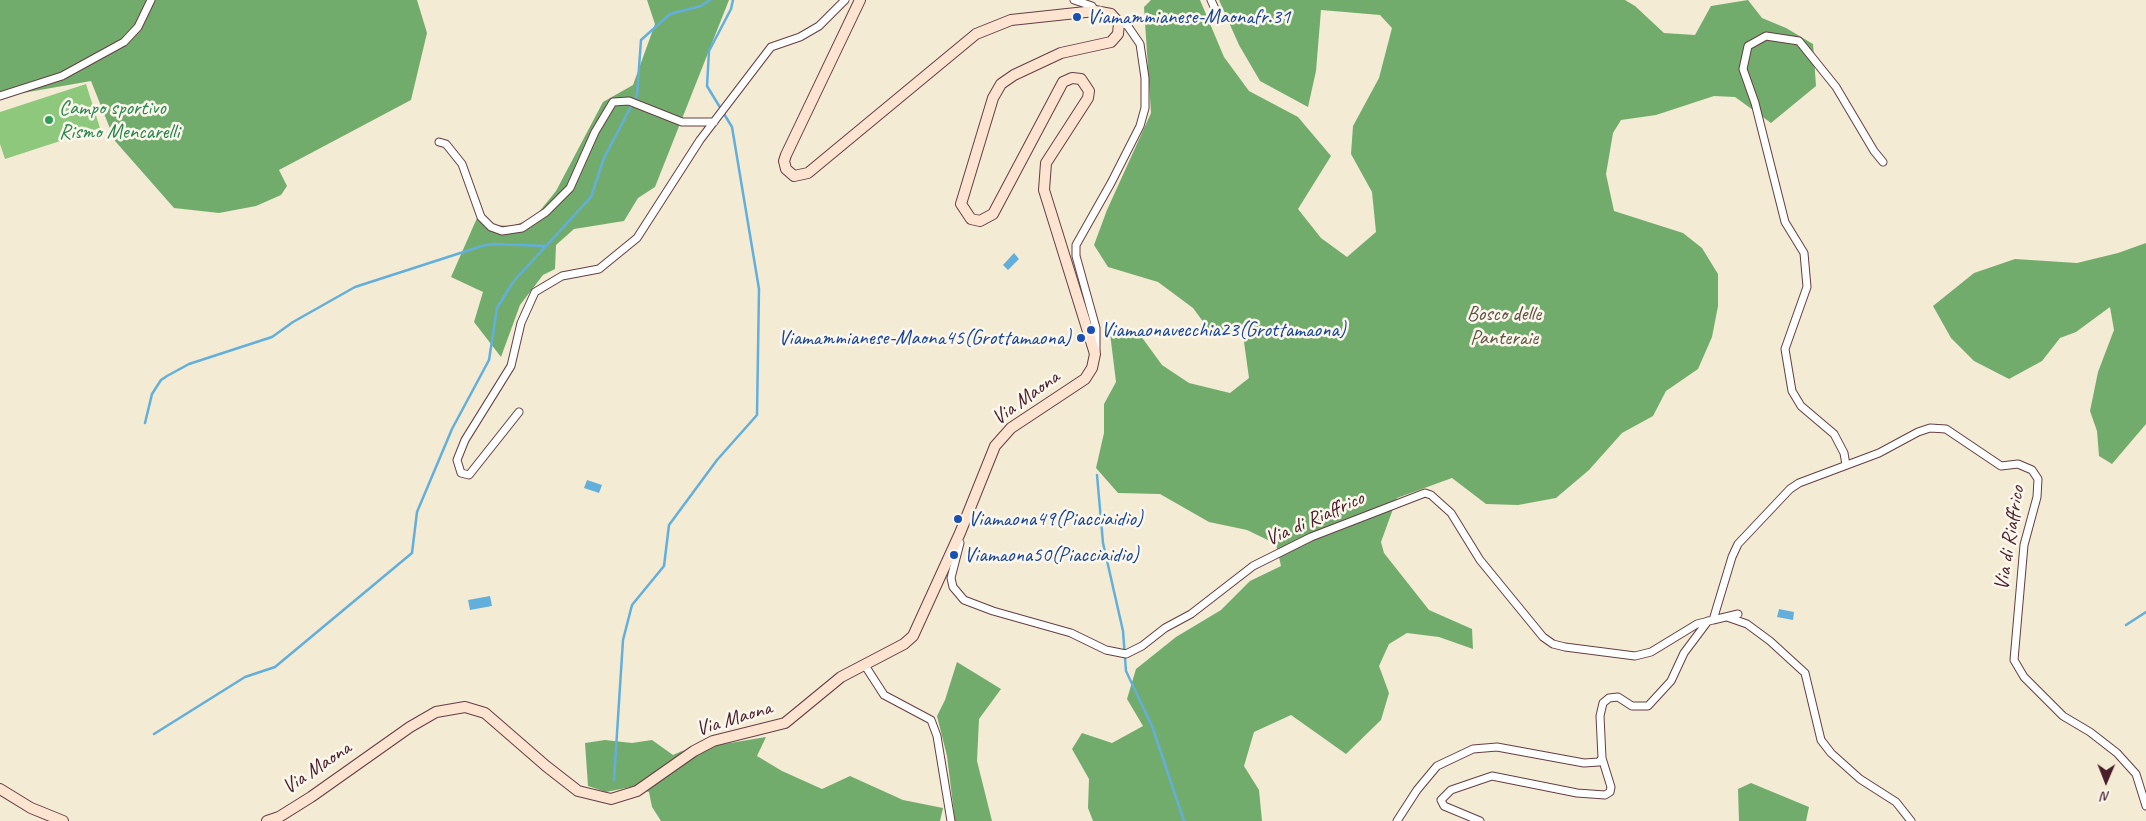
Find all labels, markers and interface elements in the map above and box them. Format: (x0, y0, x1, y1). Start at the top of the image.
place label: Viamammianese-Maonafr.31 (1087, 4, 1291, 30)
marker: Viamammianese-Maonafr.31 (1071, 11, 1083, 23)
place label: Campo sportivo Rismo Mencarelli (59, 95, 179, 145)
marker: Campo sportivo Rismo Mencarelli (43, 114, 55, 126)
park label: Bosco delle Panteraie (1467, 301, 1541, 351)
place label: Viamaonavecchia23(Grottamaona) (1101, 317, 1346, 343)
marker: Viamaonavecchia23(Grottamaona) (1085, 324, 1097, 336)
place label: Viamammianese-Maona45(Grottamaona) (778, 325, 1071, 351)
marker: Viamammianese-Maona45(Grottamaona) (1075, 332, 1087, 344)
street label: Via Maona (987, 365, 1065, 431)
street label: Via di Riaffrico (1989, 484, 2031, 592)
street label: Via di Riaffrico (1262, 486, 1368, 552)
place label: Viamaona49(Piacciaidio) (968, 506, 1143, 532)
marker: Viamaona49(Piacciaidio) (952, 513, 964, 525)
place label: Viamaona50(Piacciaidio) (964, 542, 1139, 568)
marker: Viamaona50(Piacciaidio) (948, 549, 960, 561)
street label: Via Maona (693, 696, 775, 742)
street label: Via Maona (278, 736, 356, 800)
north arrow (2081, 756, 2131, 806)
text: N (2101, 788, 2110, 805)

